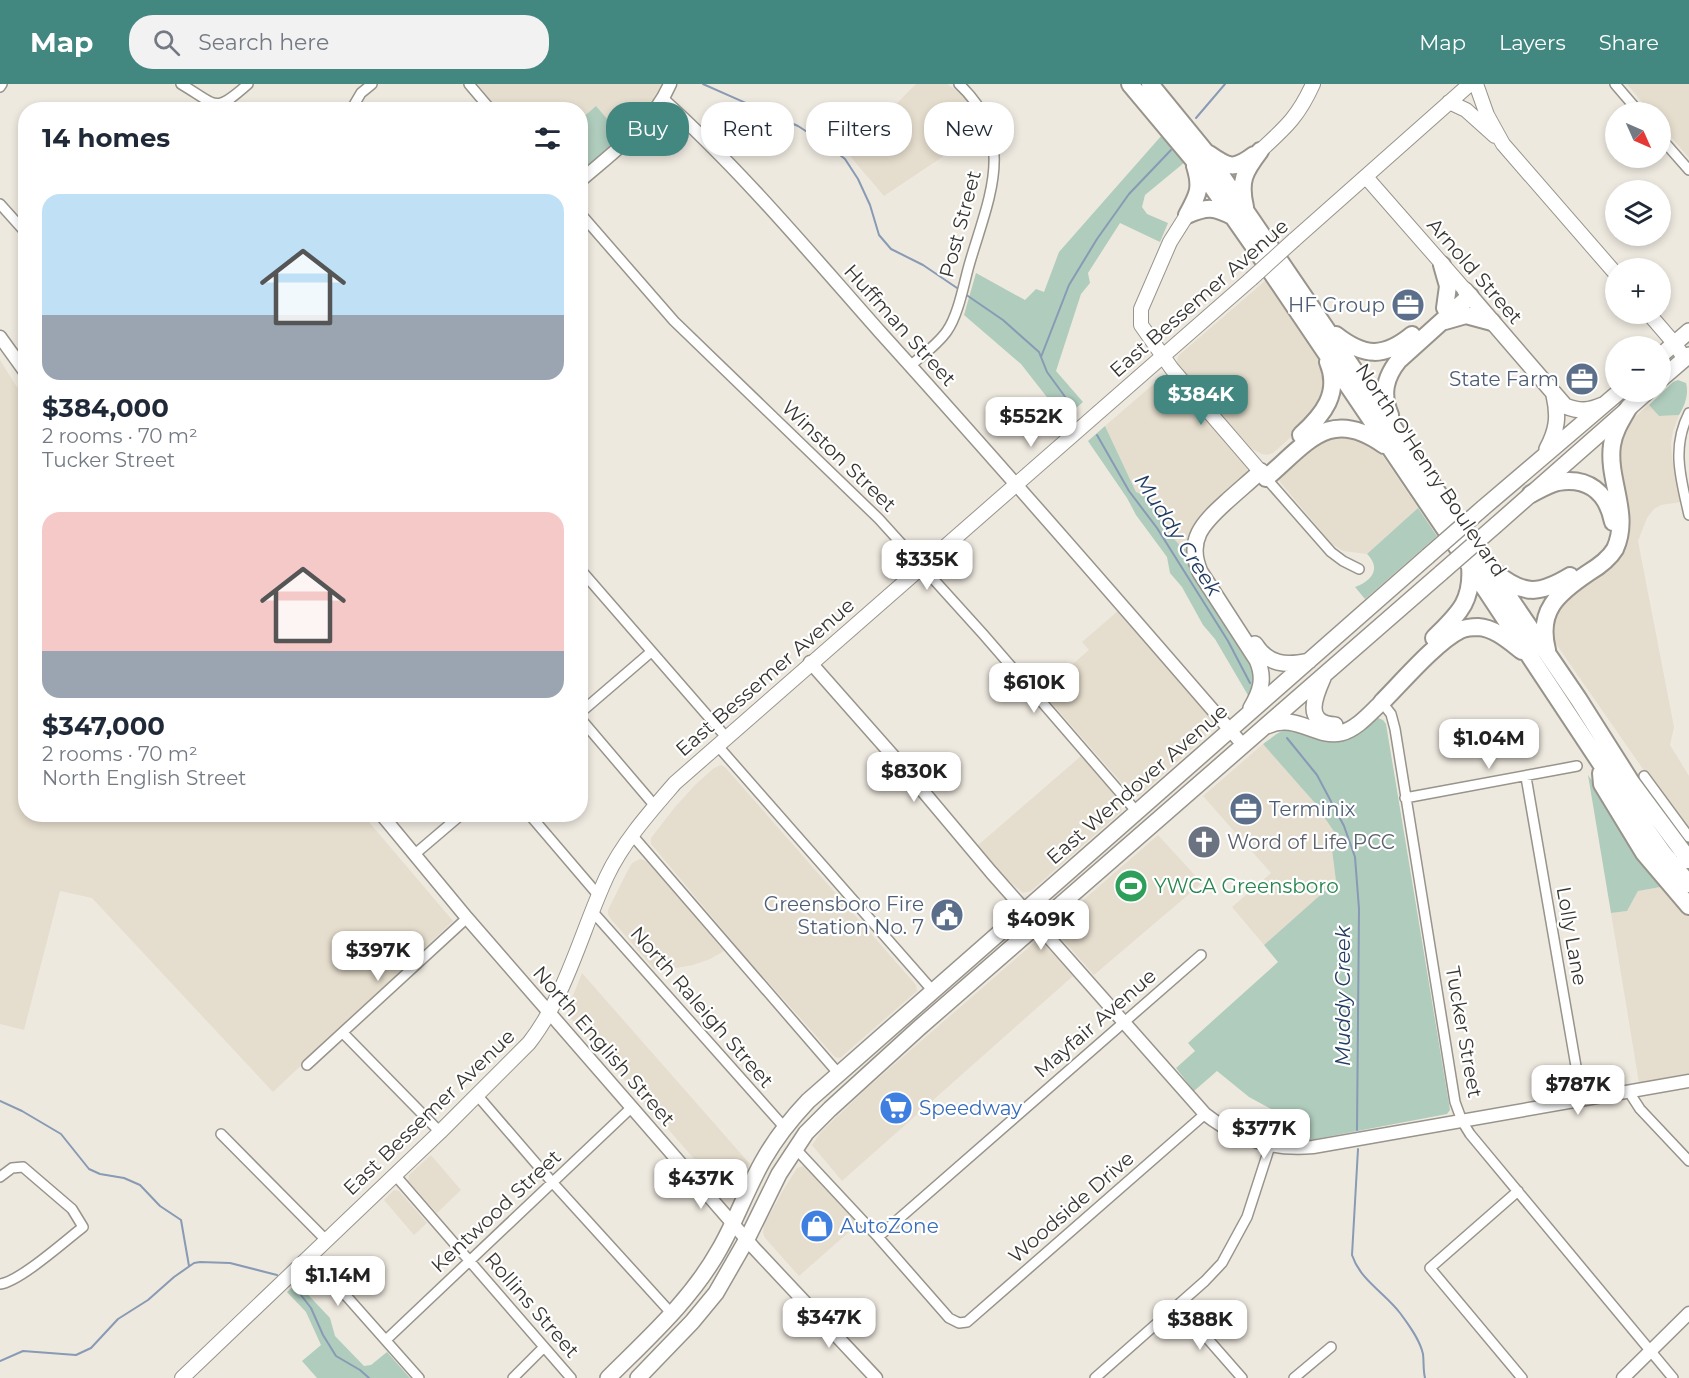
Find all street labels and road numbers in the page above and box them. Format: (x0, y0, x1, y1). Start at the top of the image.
street label: Post Street (934, 168, 986, 280)
street label: Arnold Street (1422, 213, 1528, 329)
street label: East Bessemer Avenue (1105, 214, 1293, 382)
street label: Huffman Street (839, 259, 961, 391)
street label: North O'Henry Boulevard (1351, 359, 1511, 581)
street label: Winston Street (777, 395, 901, 517)
street label: East Bessemer Avenue (671, 593, 859, 761)
street label: East Wendover Avenue (1042, 699, 1232, 869)
street label: Lolly Lane (1551, 885, 1593, 987)
street label: North Raleigh Street (625, 921, 779, 1093)
street label: North English Street (528, 961, 680, 1131)
street label: Mayfair Avenue (1029, 963, 1161, 1083)
street label: Tucker Street (1441, 964, 1487, 1100)
street label: East Bessemer Avenue (338, 1024, 520, 1200)
street label: Kentwood Street (426, 1145, 566, 1277)
street label: Woodside Drive (1003, 1146, 1139, 1268)
street label: Rollins Street (480, 1247, 584, 1363)

